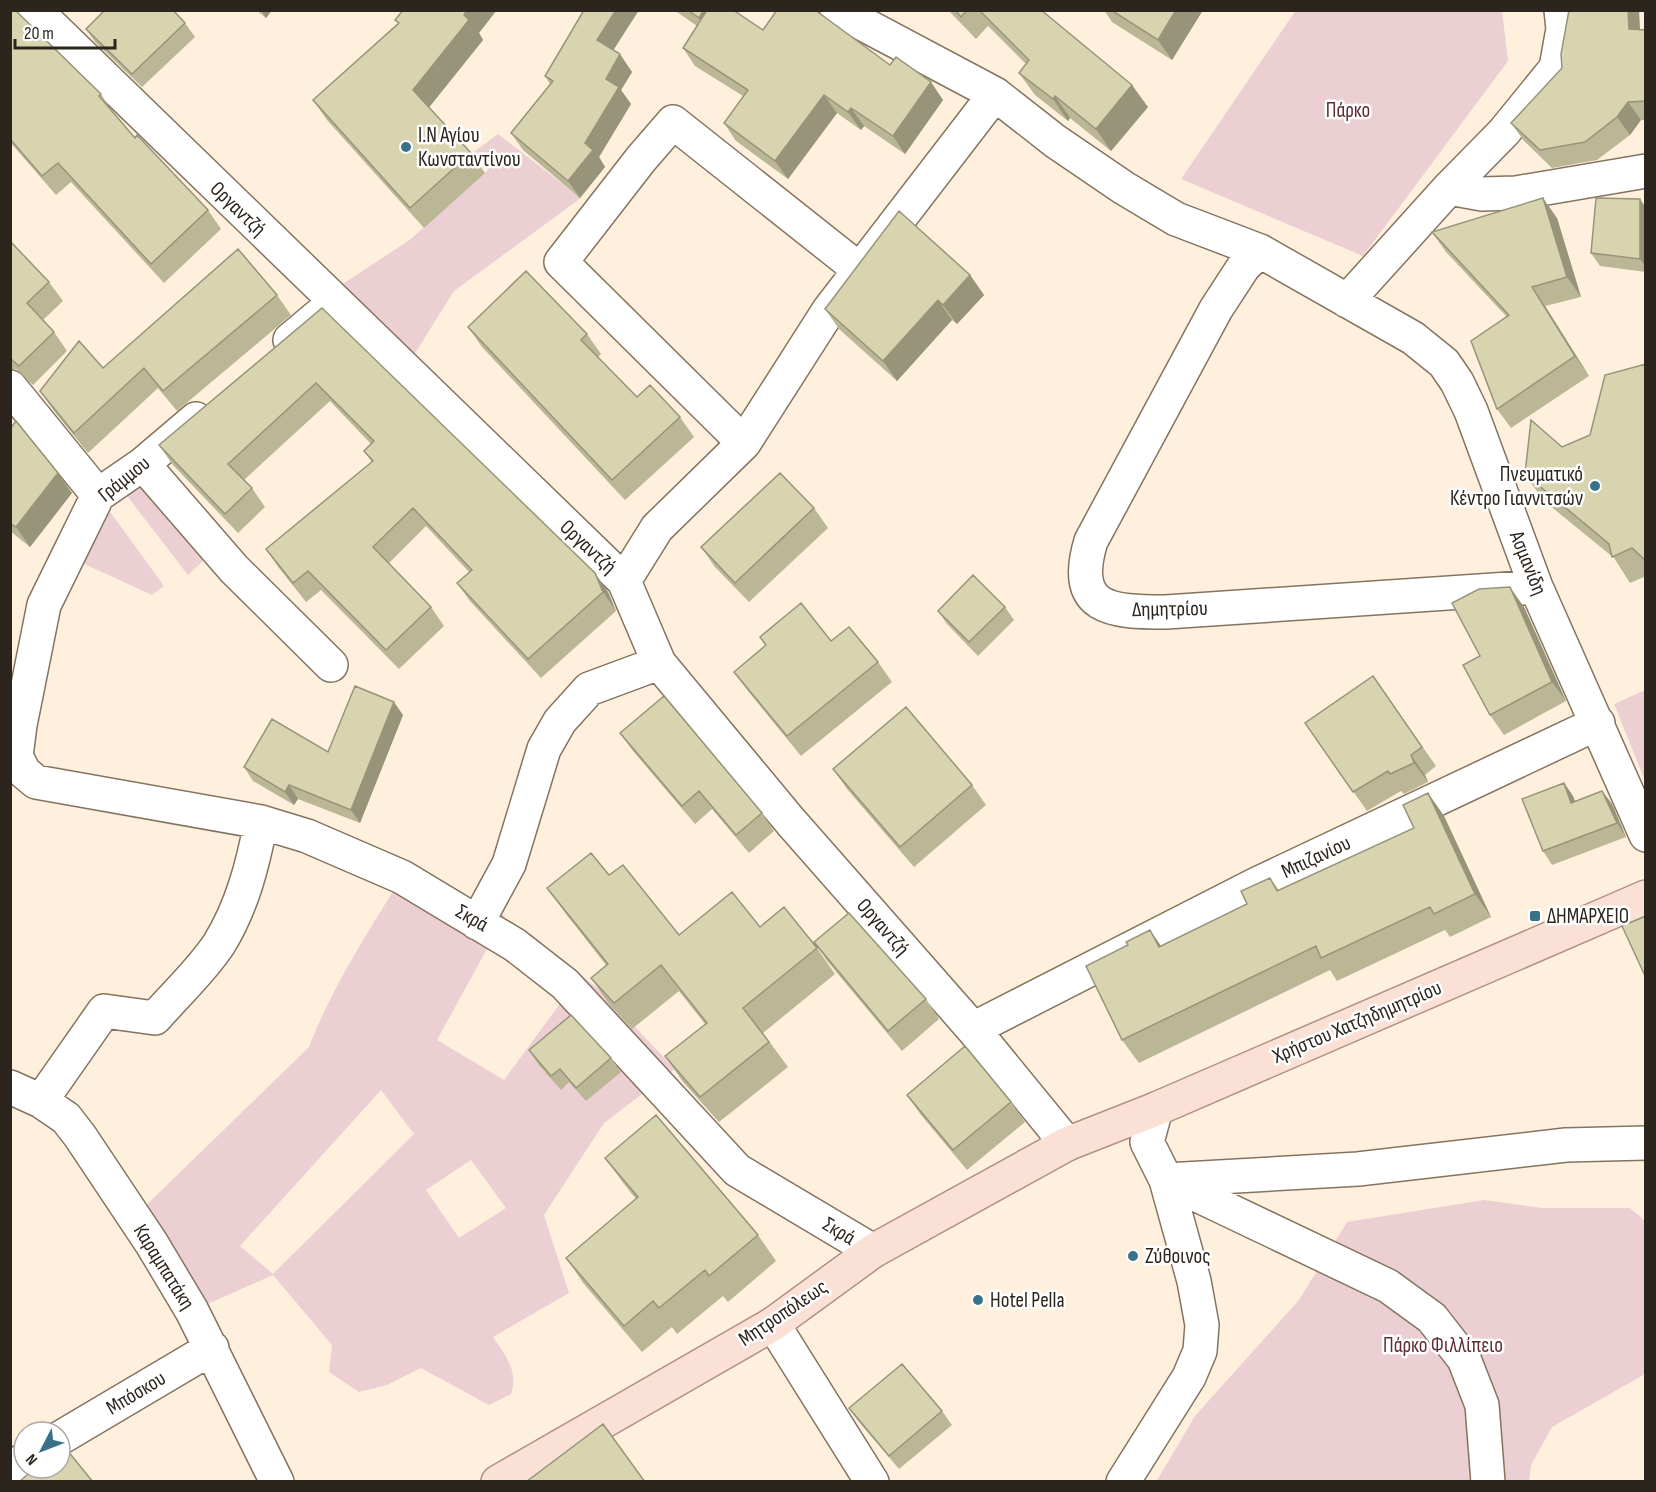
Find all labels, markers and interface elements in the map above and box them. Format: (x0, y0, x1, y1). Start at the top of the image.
scale bar (15, 12, 116, 50)
text: 20 m (24, 23, 54, 44)
park label: Πάρκο (1326, 98, 1370, 123)
place label: Ι.Ν Αγίου Κωνσταντίνου (418, 123, 521, 172)
marker: Ι.Ν Αγίου Κωνσταντίνου (399, 140, 413, 154)
street label: Οργαντζή (205, 176, 271, 242)
street label: Γράμμου (93, 451, 155, 507)
place label: Πνευματικό Κέντρο Γιαννιτσών (1450, 462, 1583, 511)
marker: Πνευματικό Κέντρο Γιαννιτσών (1588, 479, 1602, 493)
street label: Οργαντζή (555, 515, 621, 579)
street label: Ασμανίδη (1504, 526, 1552, 599)
street label: Δημητρίου (1132, 596, 1208, 622)
street label: Μπιζανίου (1277, 830, 1355, 884)
street label: Οργαντζή (851, 893, 915, 961)
street label: Σκρά (451, 899, 493, 937)
place label: ΔΗΜΑΡΧΕΙΟ (1547, 904, 1629, 929)
marker: ΔΗΜΑΡΧΕΙΟ (1528, 909, 1542, 923)
street label: Χρήστου Χατζηδημητρίου (1268, 975, 1445, 1069)
street label: Σκρά (818, 1212, 860, 1250)
street label: Καραμπατάκη (128, 1220, 200, 1314)
place label: Ζύθοινος (1145, 1244, 1210, 1269)
marker: Ζύθοινος (1126, 1249, 1140, 1263)
street label: Μητροπόλεως (734, 1274, 832, 1352)
place label: Hotel Pella (990, 1288, 1065, 1313)
marker: Hotel Pella (971, 1293, 985, 1307)
park label: Πάρκο Φιλλίπειο (1383, 1333, 1503, 1358)
street label: Μπόσκου (102, 1366, 170, 1420)
north arrow (12, 1420, 72, 1480)
text: N (22, 1450, 42, 1469)

